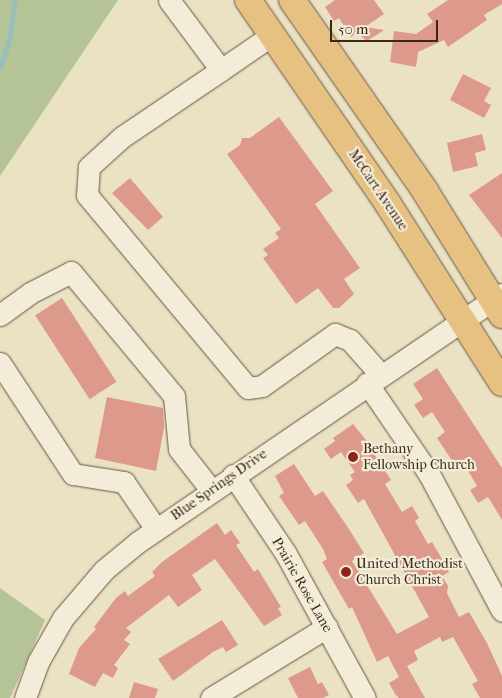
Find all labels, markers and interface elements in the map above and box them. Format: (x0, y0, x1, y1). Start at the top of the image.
scale bar (332, 10, 440, 42)
text: 50 m (338, 20, 368, 38)
street label: McCart Avenue (345, 146, 411, 234)
place label: Bethany Fellowship Church (363, 441, 475, 474)
street label: Blue Springs Drive (168, 446, 270, 524)
marker: Bethany Fellowship Church (347, 451, 359, 463)
street label: Prairie Rose Lane (268, 534, 336, 636)
place label: United Methodist Church Christ (356, 556, 463, 588)
marker: United Methodist Church Christ (340, 566, 352, 578)

